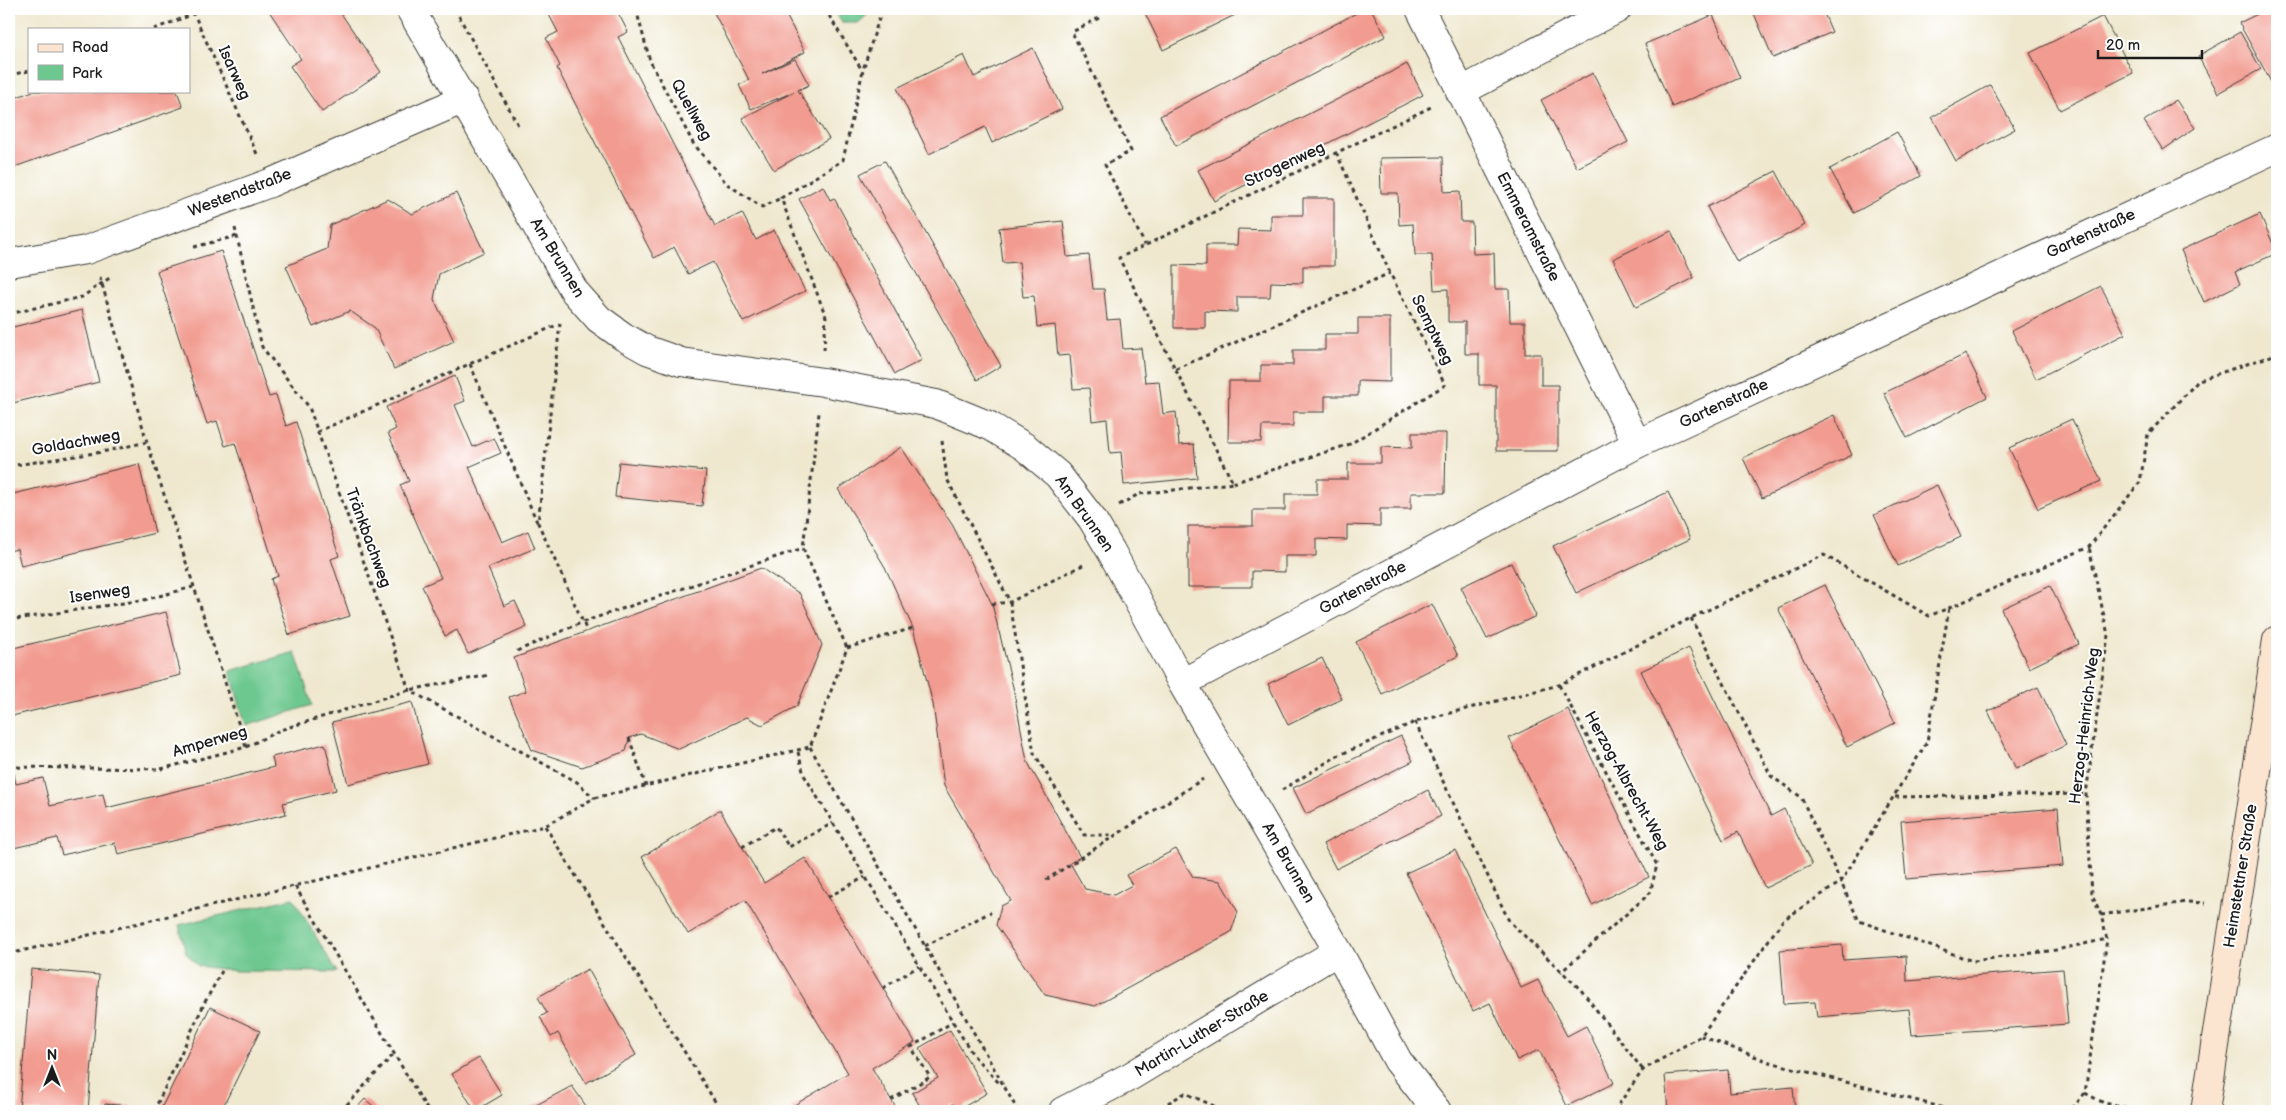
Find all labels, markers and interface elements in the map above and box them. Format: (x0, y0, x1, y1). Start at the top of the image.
legend (28, 28, 190, 92)
scale bar (2098, 28, 2202, 60)
text: 20 m (2106, 36, 2140, 55)
text: Road (72, 38, 108, 57)
street label: Isarweg (214, 43, 254, 103)
text: Park (72, 64, 103, 83)
street label: Quellweg (666, 76, 716, 144)
street label: Strogenweg (1242, 138, 1328, 192)
street label: Westendstraße (186, 164, 295, 221)
street label: Emmeramstraße (1492, 169, 1564, 285)
street label: Gartenstraße (2044, 205, 2139, 263)
street label: Am Brunnen (526, 215, 588, 301)
street label: Semptweg (1407, 292, 1457, 368)
street label: Gartenstraße (1677, 375, 1772, 433)
street label: Goldachweg (30, 426, 122, 460)
street label: Am Brunnen (1051, 472, 1117, 556)
street label: Tränkbachweg (341, 485, 395, 591)
street label: Gartenstraße (1316, 557, 1410, 619)
street label: Isenweg (69, 580, 131, 608)
street label: Herzog-Heinrich-Weg (2066, 647, 2104, 805)
street label: Herzog-Albrecht-Weg (1580, 708, 1672, 854)
street label: Amperweg (170, 722, 250, 762)
street label: Heimstettner Straße (2220, 802, 2262, 949)
street label: Am Brunnen (1257, 819, 1319, 907)
street label: Martin-Luther-Straße (1132, 986, 1273, 1081)
north arrow (28, 1042, 78, 1092)
text: N (47, 1047, 57, 1064)

